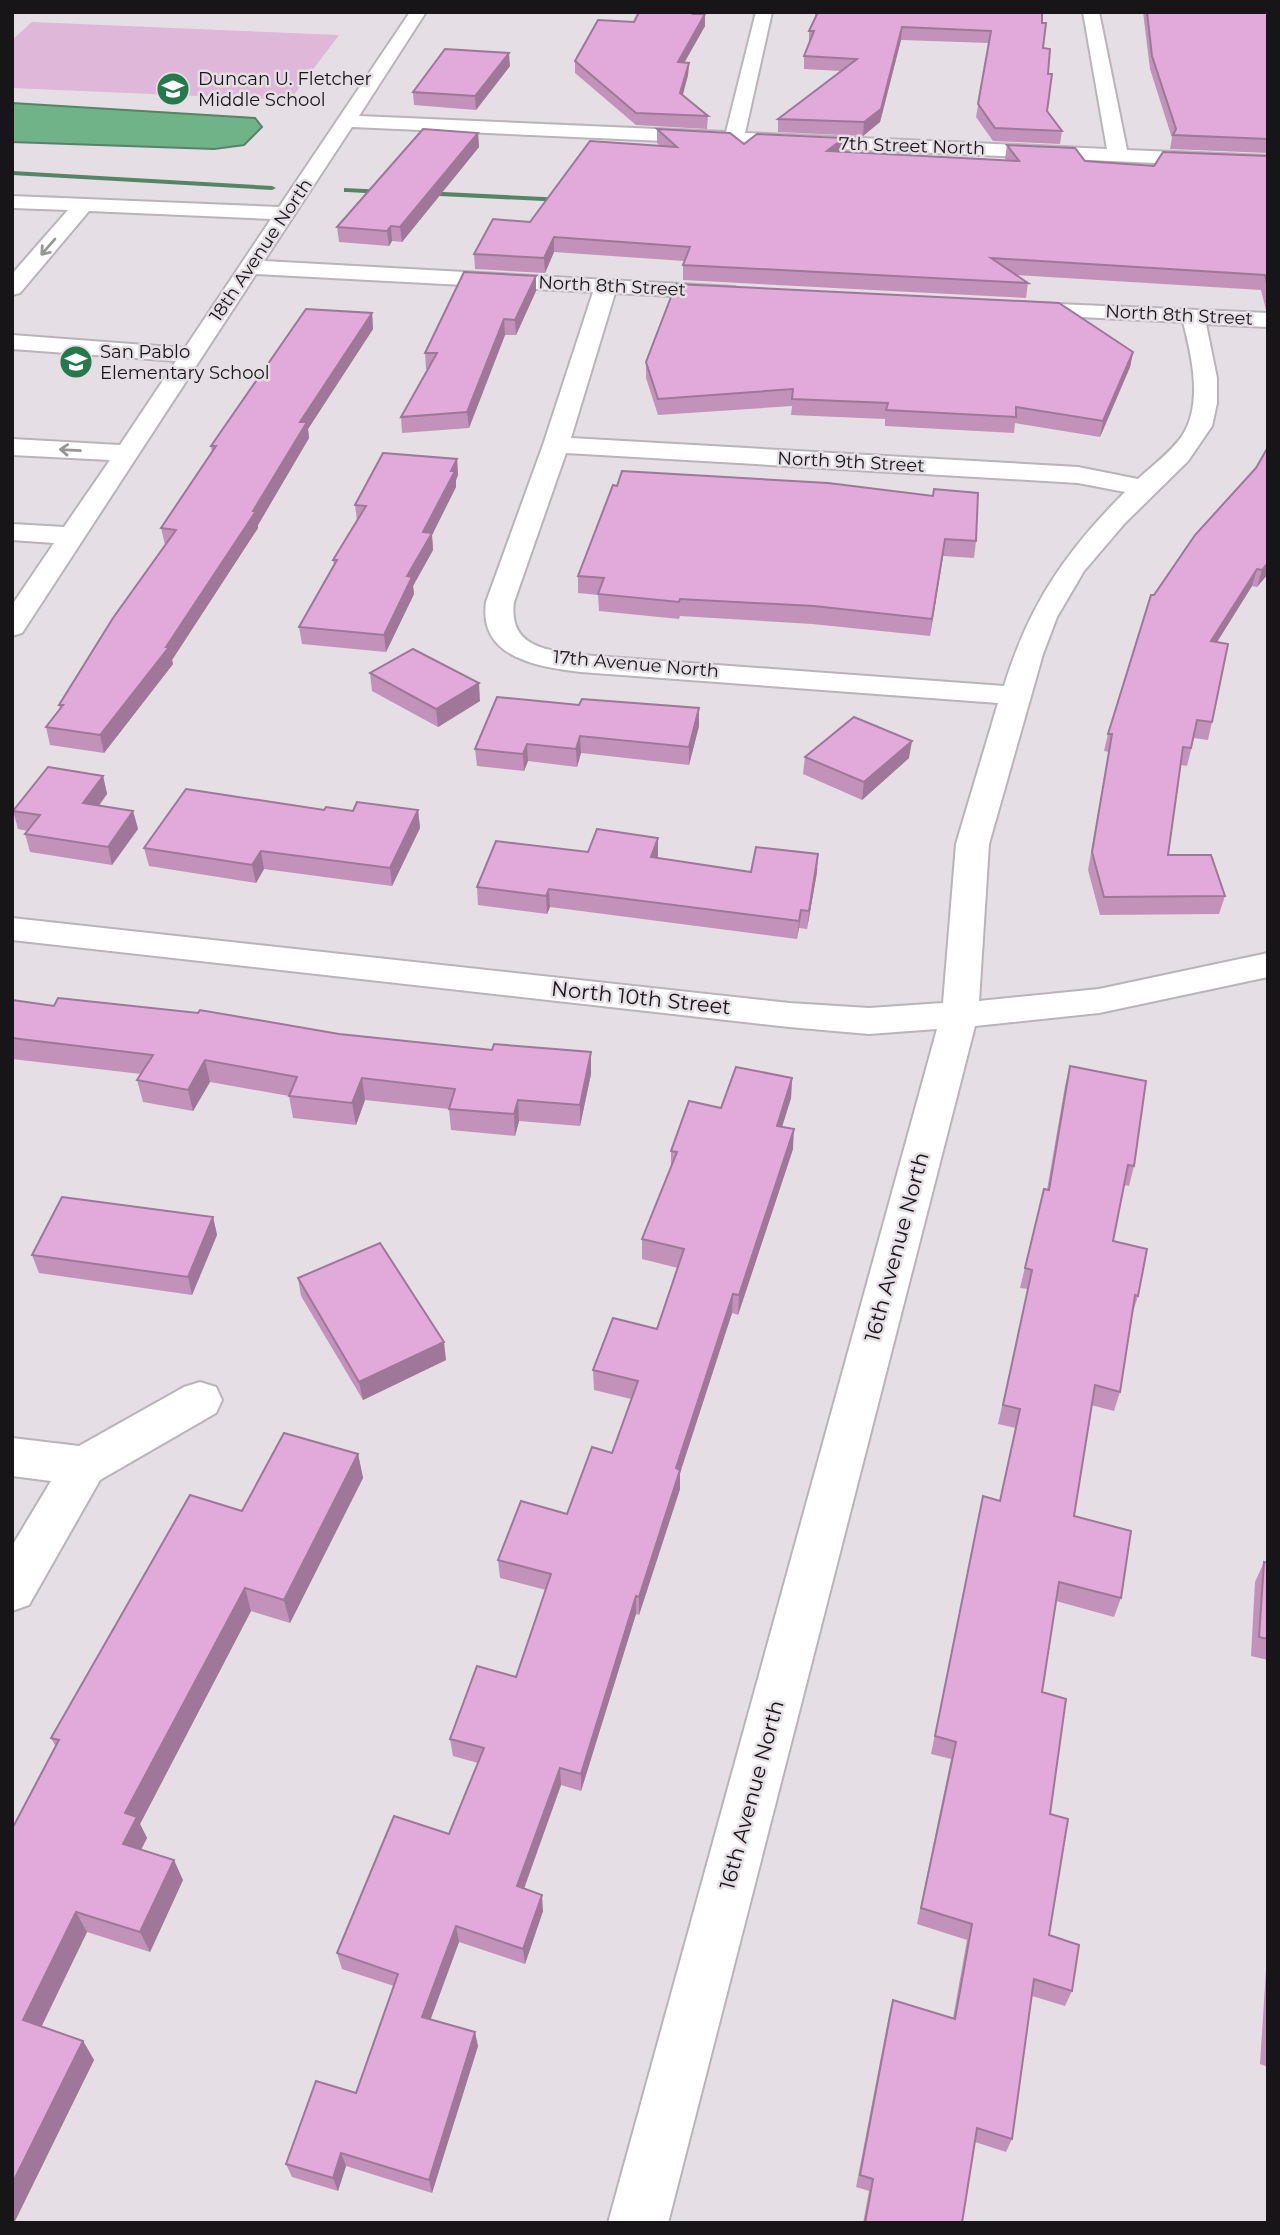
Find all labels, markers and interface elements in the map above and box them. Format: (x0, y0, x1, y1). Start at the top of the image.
place label: Duncan U. Fletcher Middle School (198, 68, 372, 111)
school or university icon: Duncan U. Fletcher Middle School (154, 70, 192, 108)
street label: 7th Street North (838, 132, 986, 160)
street label: 18th Avenue North (205, 174, 317, 326)
one-way arrow (40, 238, 56, 256)
street label: North 8th Street (538, 271, 686, 301)
street label: North 8th Street (1105, 300, 1253, 330)
place label: San Pablo Elementary School (100, 341, 270, 384)
school or university icon: San Pablo Elementary School (57, 343, 95, 381)
one-way arrow (59, 443, 82, 456)
street label: North 9th Street (777, 447, 925, 477)
street label: 17th Avenue North (552, 646, 720, 682)
street label: North 10th Street (550, 976, 732, 1019)
street label: 16th Avenue North (859, 1149, 934, 1344)
street label: 16th Avenue North (714, 1697, 789, 1892)

